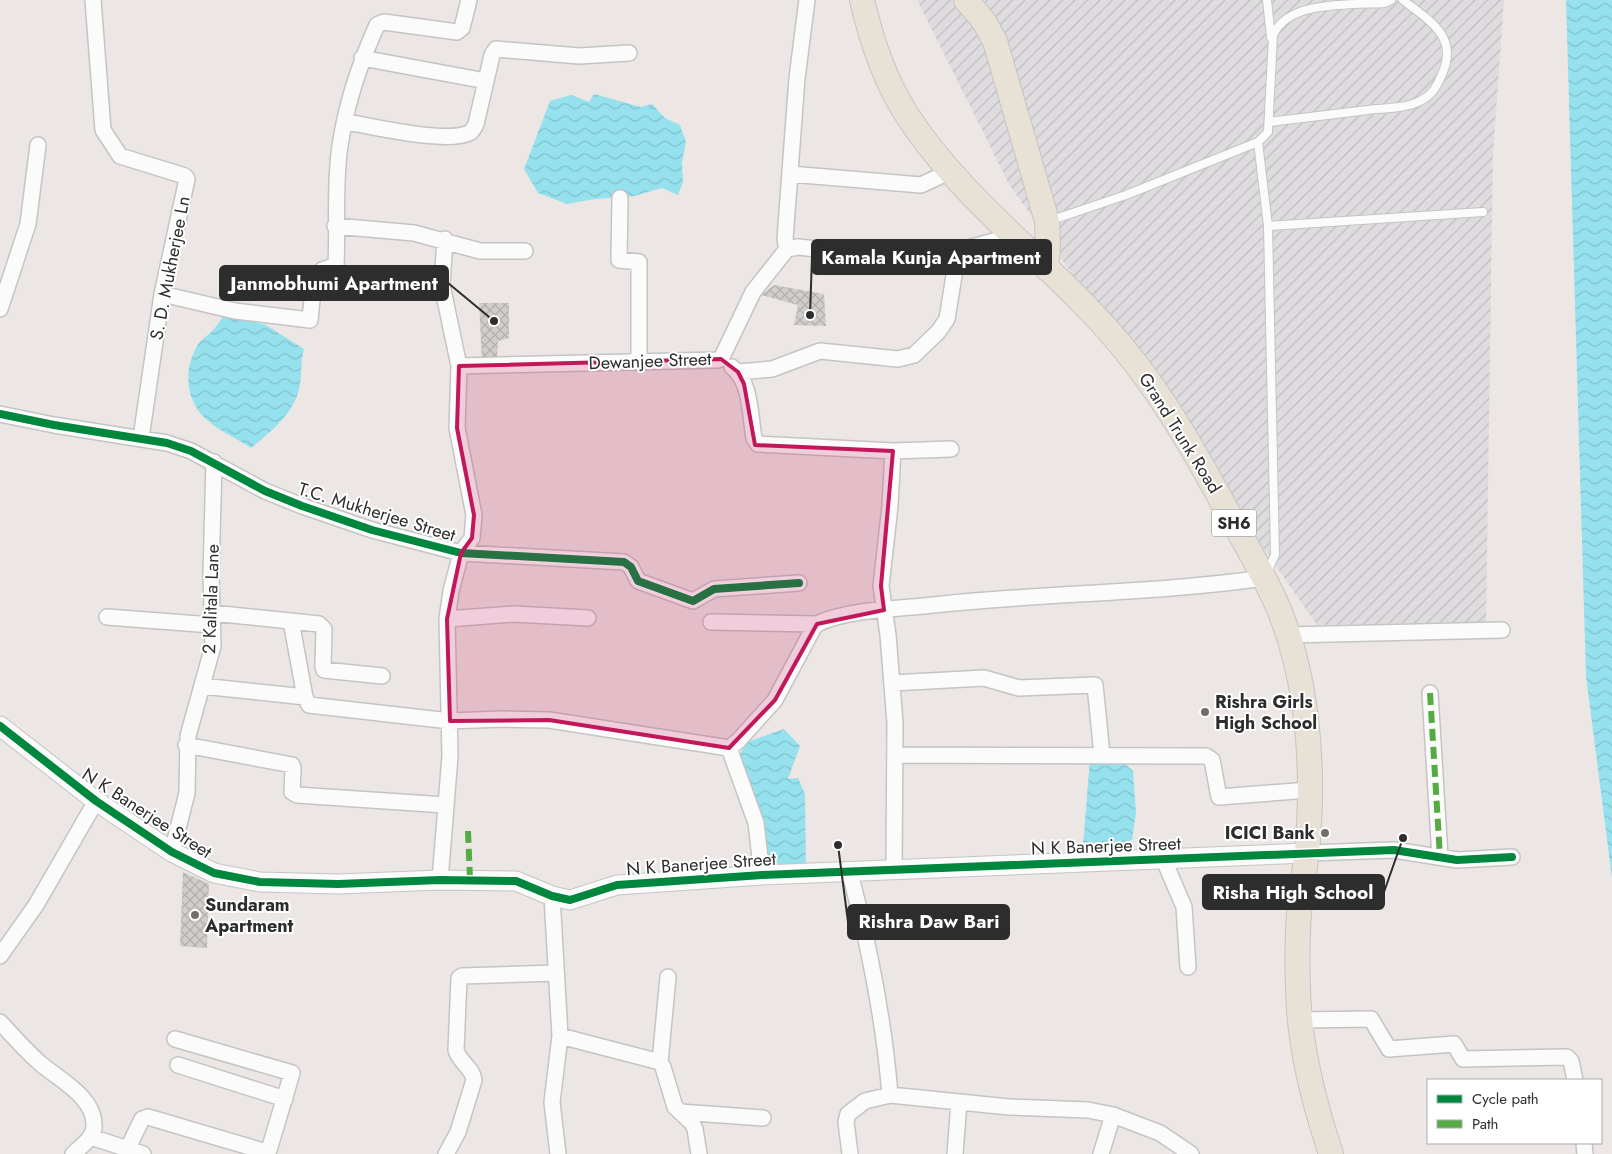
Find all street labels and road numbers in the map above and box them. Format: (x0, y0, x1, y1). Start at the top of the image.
street label: S. D. Mukherjee Ln (143, 194, 197, 342)
street label: Dewanjee Street (588, 346, 713, 376)
street label: Grand Trunk Road (1132, 368, 1228, 498)
street label: T.C. Mukherjee Street (295, 476, 459, 548)
road number: SH6 (1212, 509, 1256, 536)
street label: 2 Kalitala Lane (196, 544, 226, 654)
street label: N K Banerjee Street (77, 761, 218, 865)
street label: N K Banerjee Street (1031, 830, 1182, 862)
street label: N K Banerjee Street (625, 846, 777, 882)

